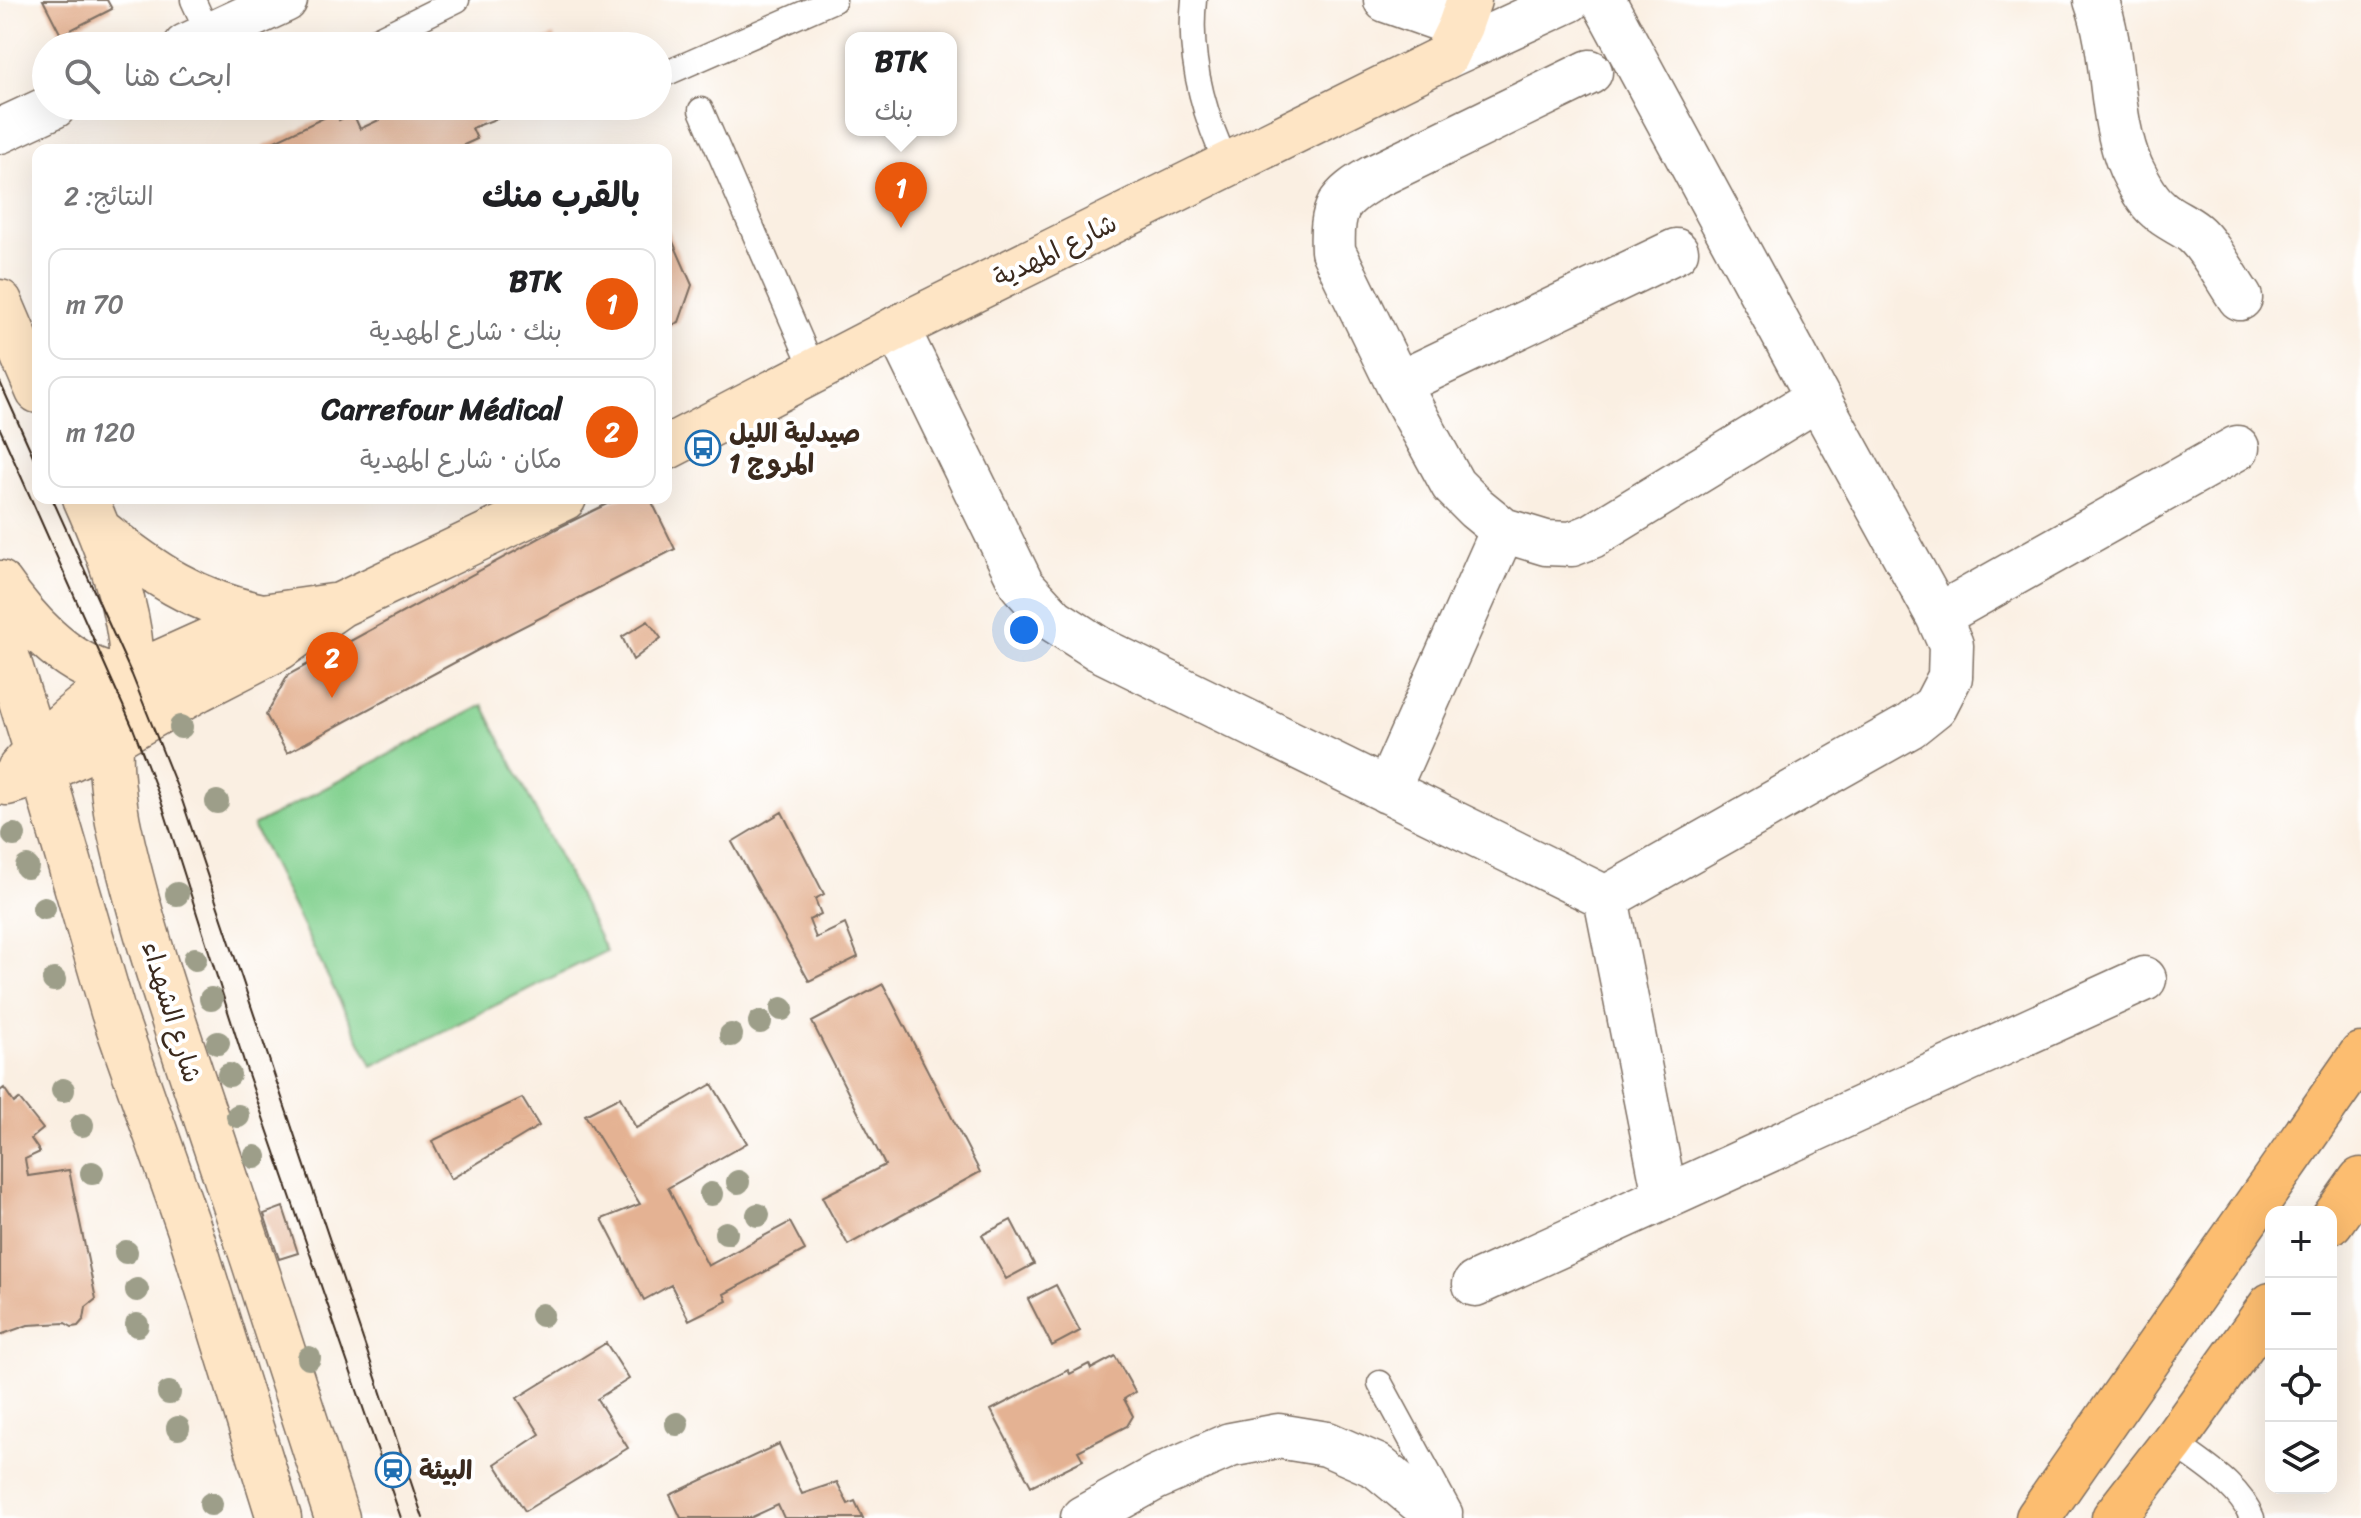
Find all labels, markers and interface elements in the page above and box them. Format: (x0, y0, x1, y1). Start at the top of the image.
search box (32, 32, 672, 120)
popup (845, 32, 957, 136)
text: BTK (875, 34, 927, 88)
text: ابحث هنا (124, 49, 232, 103)
icon: search (60, 54, 104, 98)
text: بنك (875, 88, 913, 134)
pin: 1 (875, 162, 927, 228)
text: بالقرب منك (482, 166, 640, 226)
text: النتائج: 2 (64, 173, 154, 219)
street label: شارع المهدية (985, 200, 1125, 300)
text: BTK (509, 254, 562, 308)
text: 70 m (66, 281, 124, 327)
text: 1 (606, 281, 618, 327)
text: بنك · شارع المهدية (369, 308, 562, 354)
text: Carrefour Médical (322, 382, 562, 436)
text: 120 m (66, 409, 135, 455)
text: 2 (605, 409, 620, 455)
place label: صيدلية الليل المروج 1 (729, 410, 860, 486)
bus stop icon: صيدلية الليل المروج 1 (684, 429, 722, 467)
text: مكان · شارع المهدية (360, 436, 562, 482)
your location (1004, 610, 1044, 650)
pin: 2 (306, 632, 358, 698)
street label: شارع الشهداء (129, 935, 215, 1089)
map controls (2265, 1206, 2337, 1494)
button: + (2265, 1206, 2337, 1278)
button: − (2265, 1278, 2337, 1350)
button: locate (2265, 1350, 2337, 1422)
button: layers (2265, 1422, 2337, 1494)
place label: البيئة (419, 1447, 473, 1493)
station icon: البيئة (374, 1451, 412, 1489)

